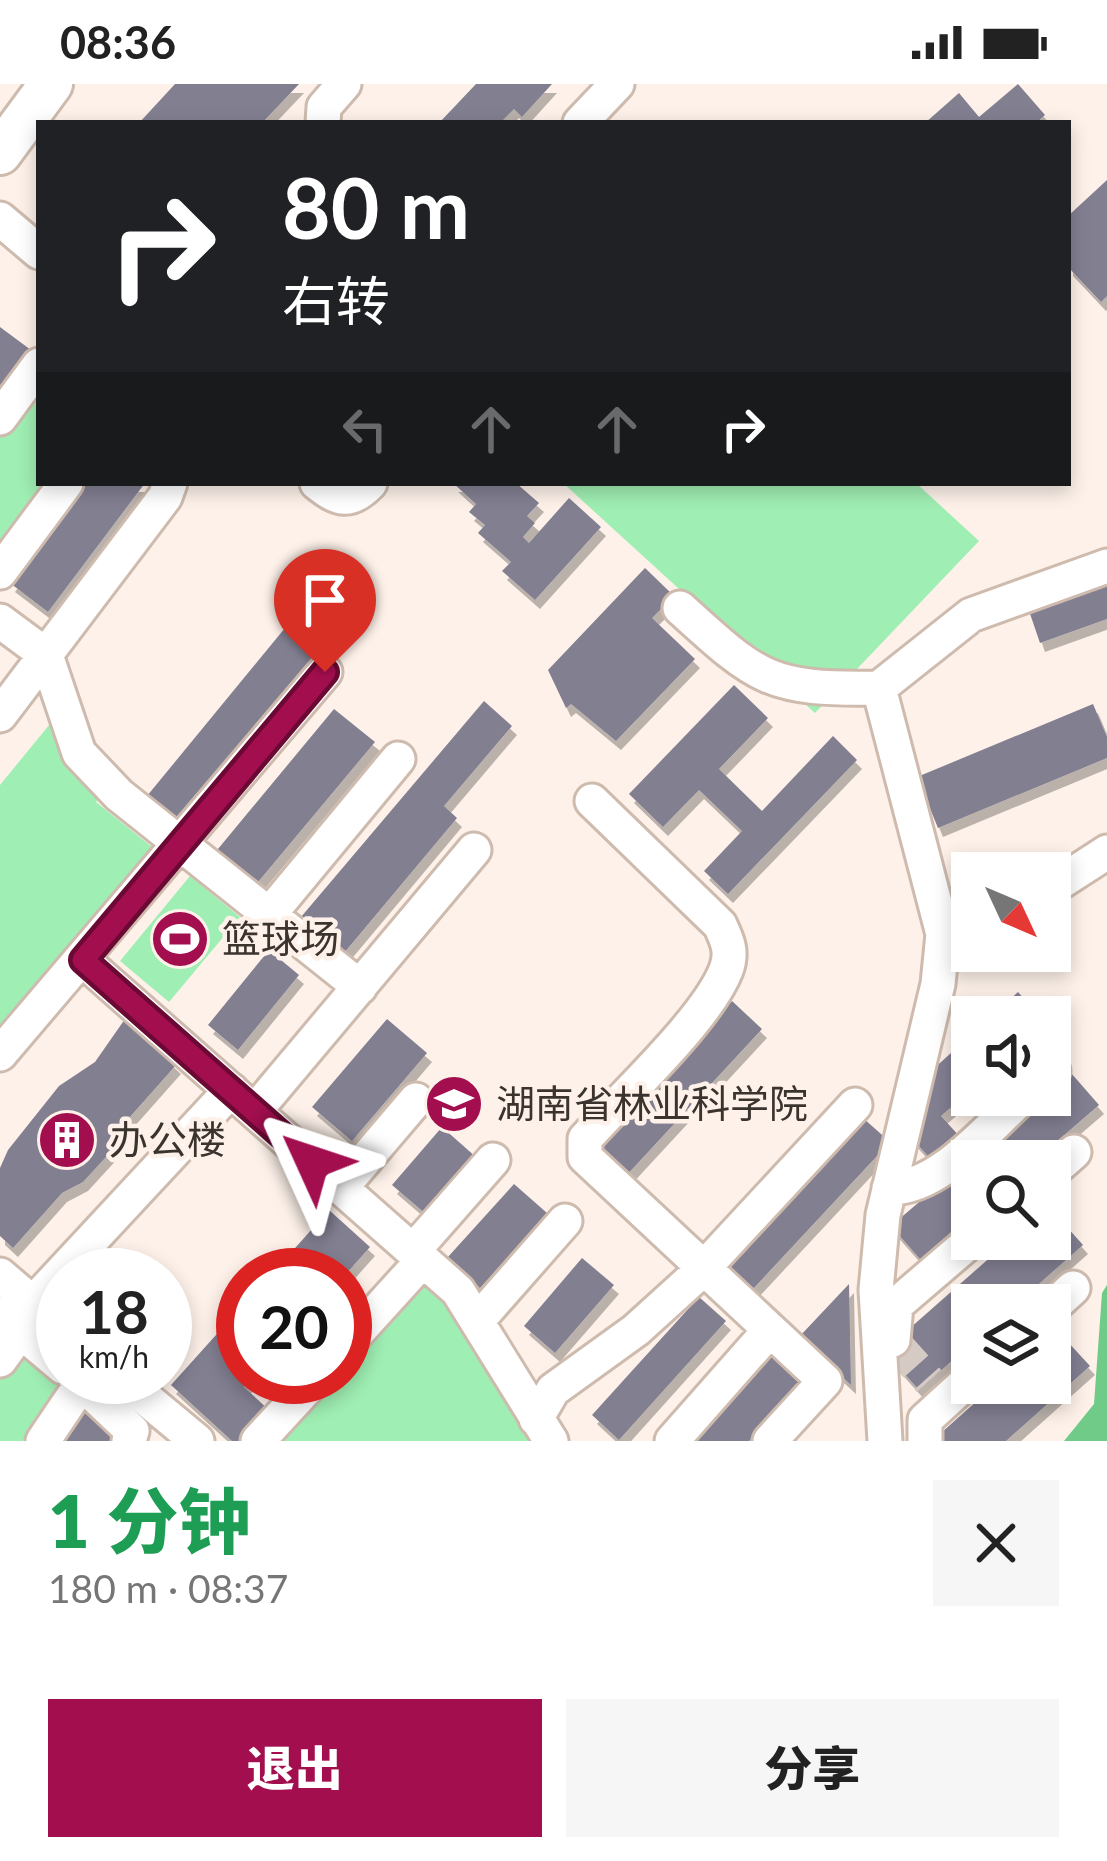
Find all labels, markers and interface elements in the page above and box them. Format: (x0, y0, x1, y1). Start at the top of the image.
text: 08:36 (60, 15, 176, 69)
text: 80 m (282, 156, 470, 257)
icon: right (84, 168, 240, 324)
text: 右转 (282, 268, 390, 333)
icon: left (332, 396, 398, 462)
icon: ahead (458, 396, 524, 462)
icon: ahead (584, 396, 650, 462)
icon: right (710, 396, 776, 462)
pin (274, 549, 376, 672)
icon: arrive (292, 567, 358, 633)
north arrow (951, 852, 1071, 972)
map controls (951, 852, 1071, 1404)
sports icon: 篮球场 (149, 908, 211, 970)
place label: 篮球场 (222, 915, 339, 961)
button: sound (951, 996, 1071, 1116)
school or university icon: 湖南省林业科学院 (423, 1073, 485, 1135)
place label: 湖南省林业科学院 (496, 1080, 808, 1126)
position arrow (249, 1099, 375, 1225)
building icon: 办公楼 (36, 1109, 98, 1171)
place label: 办公楼 (109, 1116, 226, 1162)
button: search (951, 1140, 1071, 1260)
speed limit sign: 20 (216, 1248, 372, 1404)
text: 18 (79, 1275, 149, 1347)
button: layers (951, 1284, 1071, 1404)
text: km/h (79, 1338, 149, 1374)
text: 1 分钟 (48, 1477, 250, 1563)
button: close (933, 1480, 1059, 1606)
text: 180 m · 08:37 (48, 1565, 288, 1611)
button: 退出 (48, 1699, 542, 1837)
button: 分享 (566, 1699, 1059, 1837)

